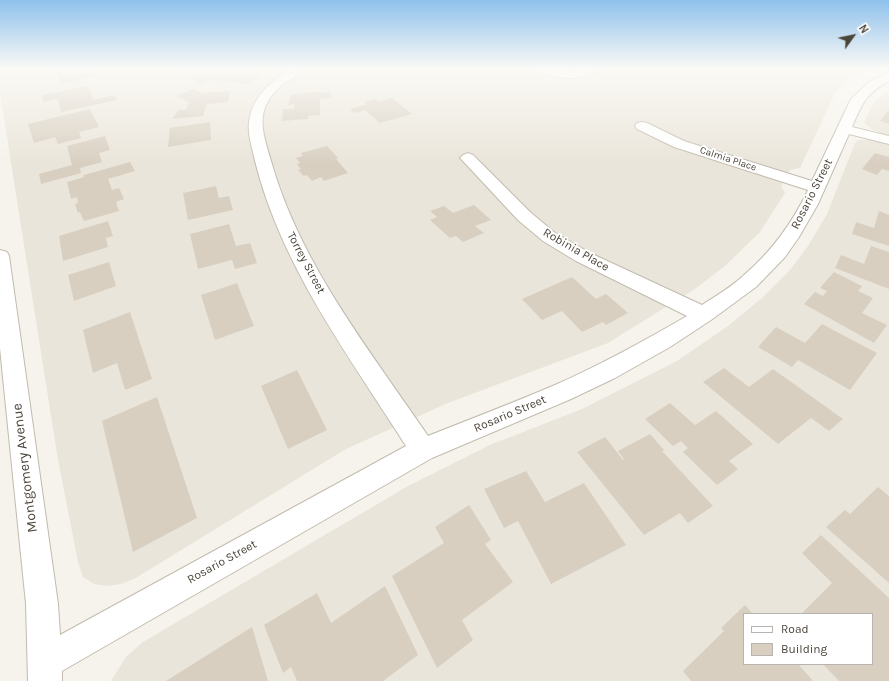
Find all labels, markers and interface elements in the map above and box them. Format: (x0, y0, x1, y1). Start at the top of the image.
north arrow (833, 16, 873, 56)
text: N (856, 22, 871, 36)
street label: Calmia Place (698, 144, 758, 174)
street label: Rosario Street (788, 156, 836, 232)
street label: Robinia Place (540, 225, 612, 275)
street label: Torrey Street (284, 230, 328, 296)
street label: Rosario Street (472, 392, 548, 436)
street label: Montgomery Avenue (9, 402, 41, 534)
street label: Rosario Street (185, 537, 259, 587)
legend (743, 613, 873, 665)
text: Road (781, 622, 809, 636)
text: Building (781, 642, 827, 656)

